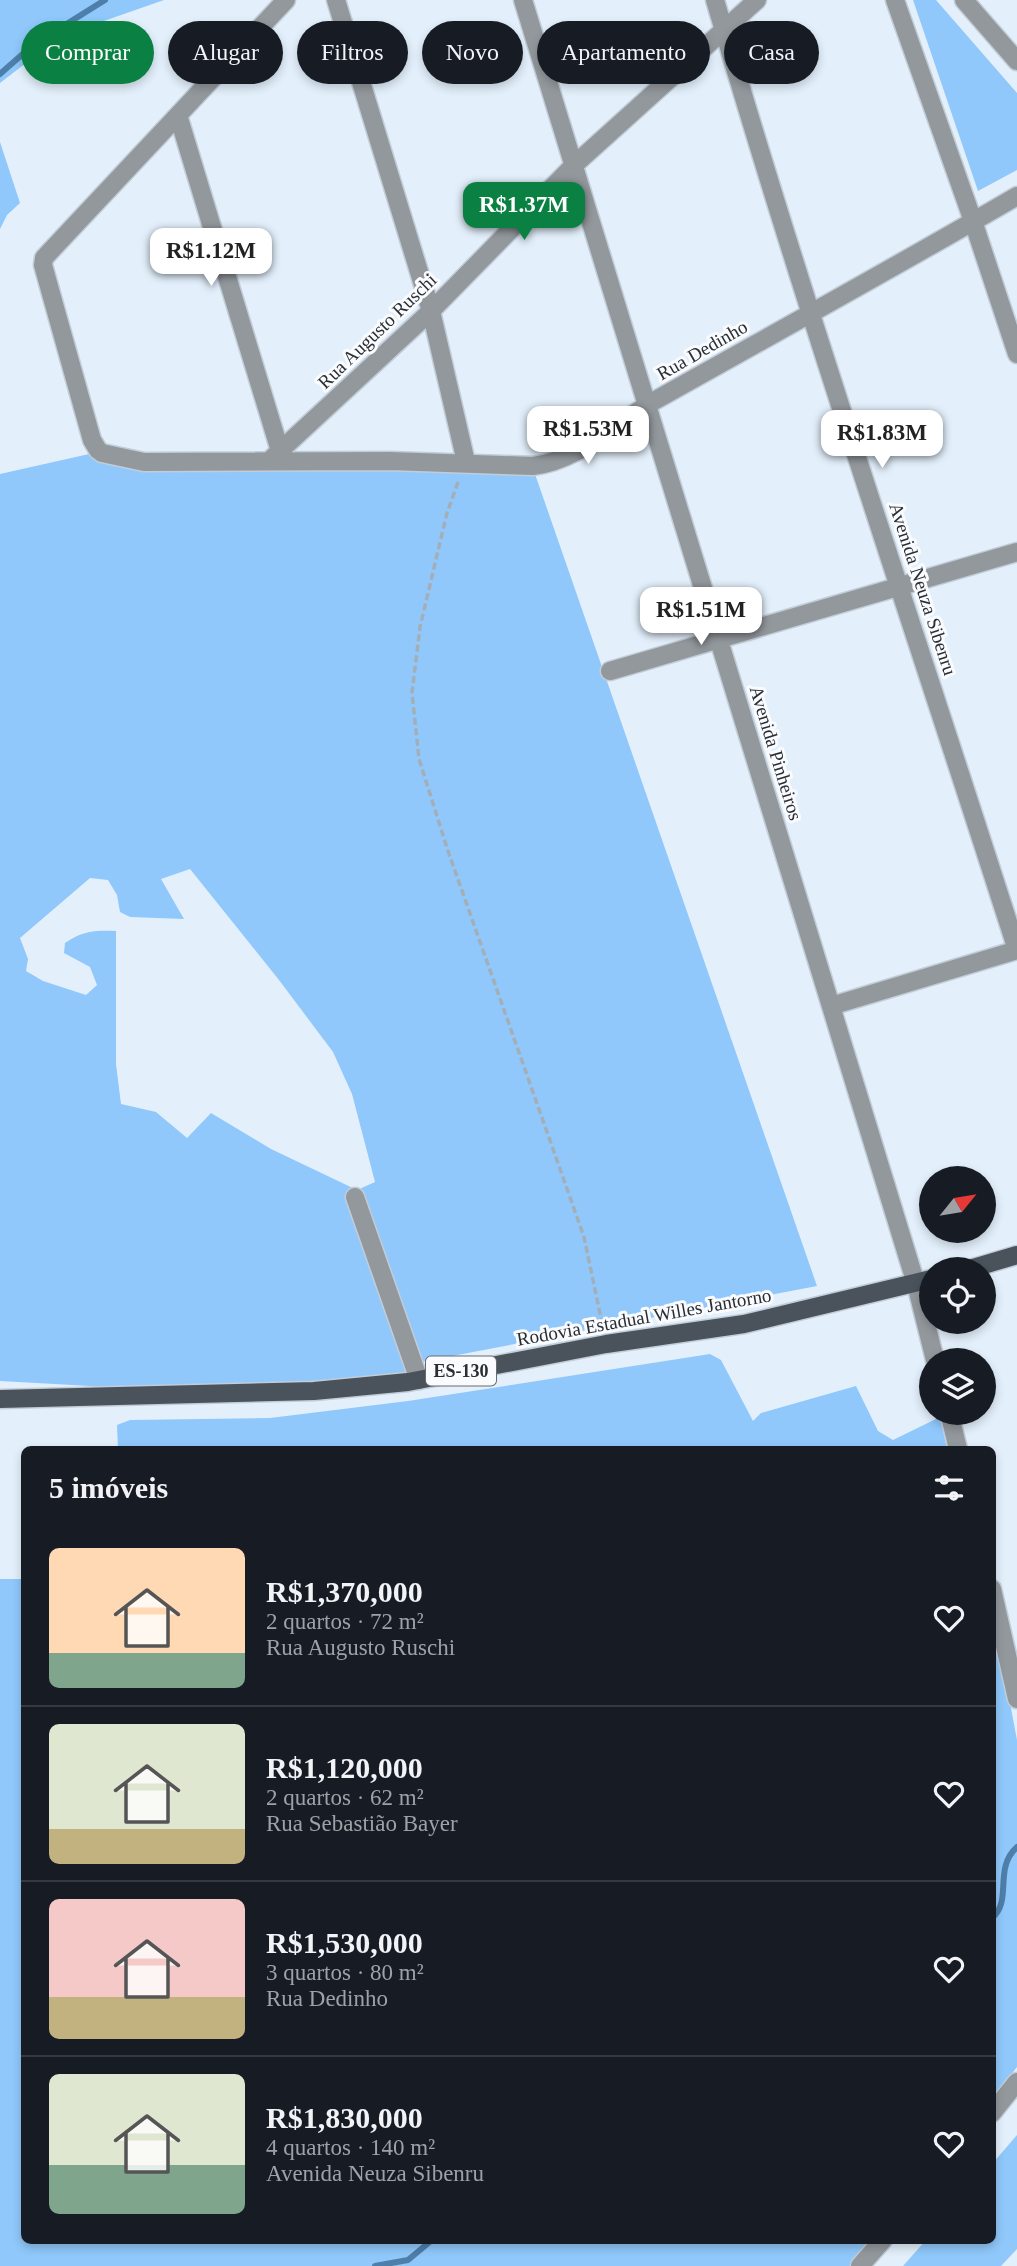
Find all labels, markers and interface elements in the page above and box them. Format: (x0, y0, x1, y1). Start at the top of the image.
chip: Comprar (21, 21, 154, 84)
chip: Alugar (168, 21, 283, 84)
chip: Filtros (297, 21, 408, 84)
chip: Novo (422, 21, 523, 84)
chip: Apartamento (537, 21, 710, 84)
chip: Casa (724, 21, 819, 84)
pin: R$1.37M (459, 182, 589, 242)
text: R$1.37M (479, 192, 569, 217)
pin: R$1.12M (146, 229, 276, 288)
text: R$1.12M (166, 238, 256, 263)
street label: Rua Augusto Ruschi (314, 269, 440, 393)
street label: Rua Dedinho (653, 316, 751, 384)
pin: R$1.53M (523, 406, 653, 466)
pin: R$1.83M (817, 410, 947, 470)
text: R$1.53M (543, 416, 633, 441)
text: R$1.83M (837, 420, 927, 445)
street label: Avenida Neuza Sibenru (885, 500, 961, 678)
pin: R$1.51M (636, 588, 766, 647)
text: R$1.51M (656, 597, 746, 622)
street label: Avenida Pinheiros (746, 683, 806, 823)
north arrow (919, 1166, 996, 1242)
map controls (919, 1166, 996, 1425)
button: locate (919, 1257, 996, 1334)
street label: Rodovia Estadual Willes Jantorno (515, 1284, 773, 1350)
button: layers (919, 1348, 996, 1425)
road number: ES-130 (426, 1356, 496, 1386)
icon: filters (930, 1469, 968, 1507)
text: 5 imóveis (49, 1471, 168, 1504)
text: R$1,370,000 (266, 1575, 423, 1608)
icon: home (105, 1576, 189, 1660)
icon: heart (930, 1599, 968, 1637)
text: 2 quartos · 72 m² (266, 1609, 424, 1634)
text: Rua Augusto Ruschi (266, 1635, 455, 1660)
text: R$1,120,000 (266, 1751, 423, 1784)
icon: home (105, 1752, 189, 1836)
icon: heart (930, 1775, 968, 1813)
text: 2 quartos · 62 m² (266, 1785, 424, 1810)
text: Rua Sebastião Bayer (266, 1811, 458, 1836)
text: R$1,530,000 (266, 1926, 423, 1959)
icon: home (105, 1927, 189, 2011)
icon: heart (930, 1950, 968, 1988)
text: 3 quartos · 80 m² (266, 1960, 424, 1985)
text: Rua Dedinho (266, 1986, 388, 2011)
text: R$1,830,000 (266, 2101, 423, 2134)
icon: home (105, 2102, 189, 2186)
icon: heart (930, 2125, 968, 2163)
text: 4 quartos · 140 m² (266, 2135, 435, 2160)
text: Avenida Neuza Sibenru (266, 2161, 484, 2186)

